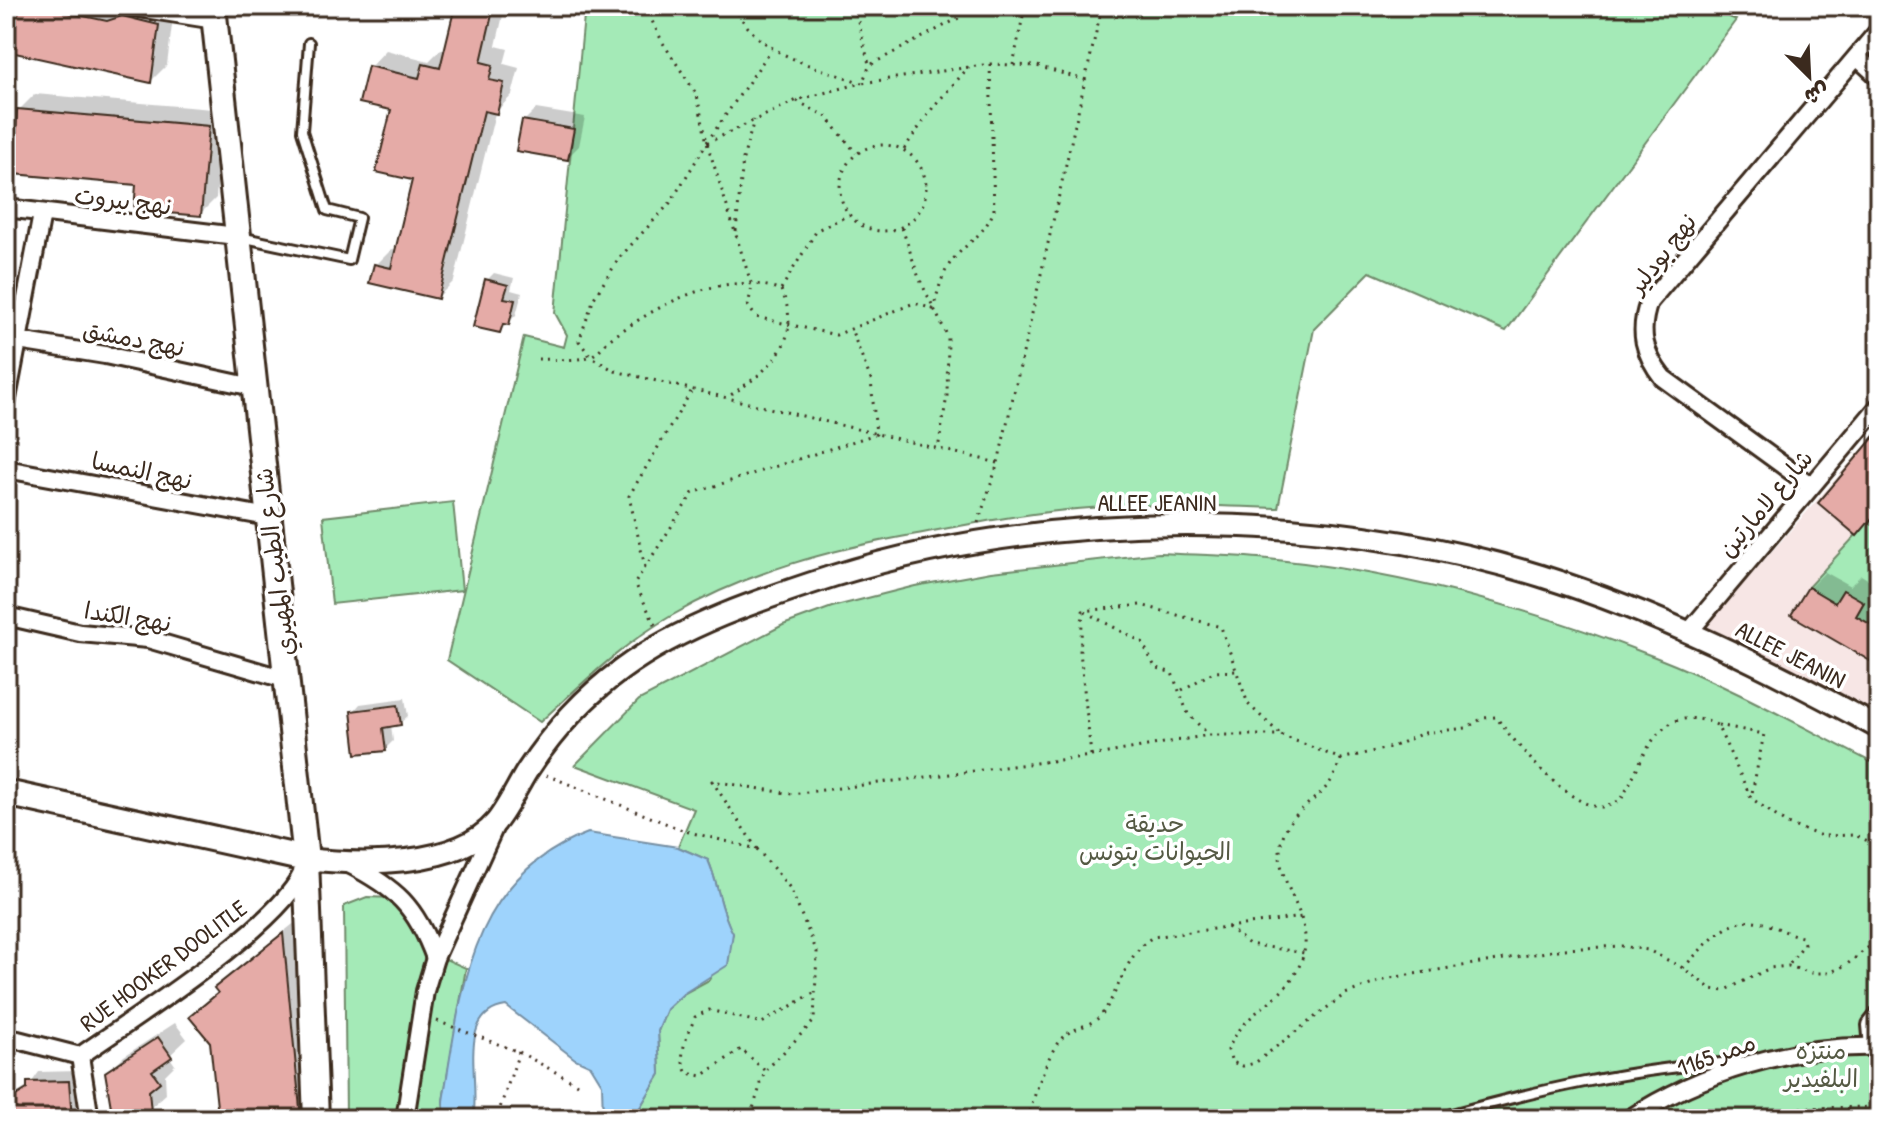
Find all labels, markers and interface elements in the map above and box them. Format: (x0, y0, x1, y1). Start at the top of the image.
north arrow (1769, 36, 1849, 116)
text: ش (1800, 76, 1834, 113)
street label: نهج بيروت (73, 178, 173, 223)
street label: نهج بودلير (1619, 206, 1704, 302)
street label: نهج دمشق (80, 312, 188, 365)
street label: شارع لامارتين (1711, 442, 1821, 565)
street label: نهج النمسا (88, 444, 195, 497)
street label: شارع الطيب المهيري (247, 466, 303, 658)
street label: ALLEE JEANIN (1098, 486, 1216, 518)
street label: نهج الكندا (82, 593, 174, 640)
street label: ALLEE JEANIN (1731, 613, 1851, 695)
park label: حديقة الحيوانات بتونس (1079, 807, 1231, 867)
street label: RUE HOOKER DOOLITLE (73, 891, 253, 1038)
street label: ممر 1165 (1672, 1025, 1760, 1083)
park label: منتزه البلفيدير (1782, 1034, 1858, 1094)

